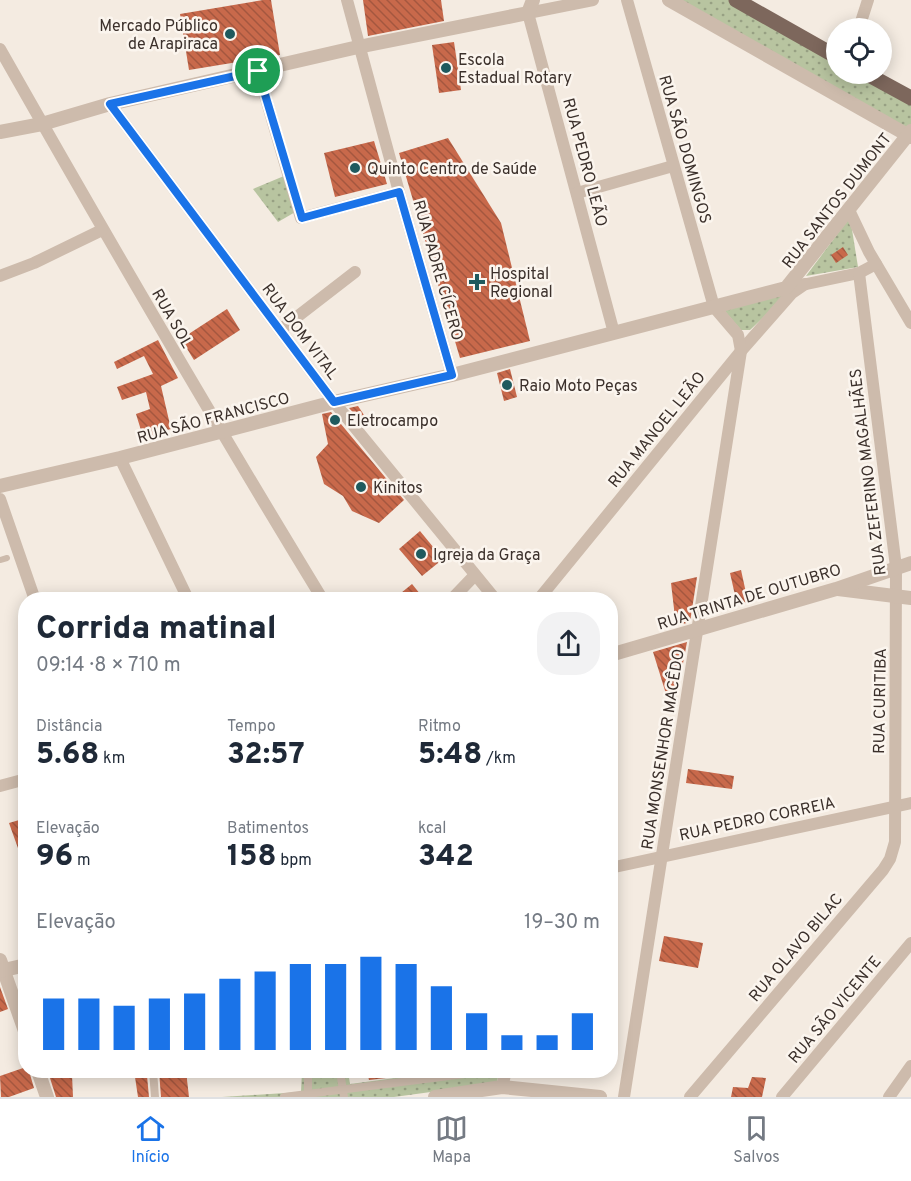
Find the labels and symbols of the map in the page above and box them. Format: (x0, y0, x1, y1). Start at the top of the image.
place label: Mercado Público de Arapiraca (99, 17, 218, 55)
marker: Mercado Público de Arapiraca (223, 27, 237, 41)
pin (232, 45, 283, 96)
place label: Escola Estadual Rotary (458, 51, 572, 89)
marker: Escola Estadual Rotary (439, 61, 453, 75)
street label: RUA SÃO DOMINGOS (653, 72, 718, 226)
street label: RUA PEDRO LEÃO (557, 95, 614, 229)
street label: RUA SANTOS DUMONT (778, 130, 897, 273)
place label: Quinto Centro de Saúde (367, 160, 537, 180)
marker: Quinto Centro de Saúde (348, 161, 362, 175)
street label: RUA PADRE CÍCERO (407, 197, 469, 343)
place label: Hospital Regional (490, 265, 553, 303)
marker: Hospital Regional (468, 273, 486, 291)
street label: RUA DOM VITAL (257, 280, 342, 384)
street label: RUA SOL (146, 286, 196, 352)
street label: RUA MANOEL LEÃO (602, 366, 711, 492)
street label: RUA ZEFERINO MAGALHÃES (843, 367, 892, 577)
place label: Raio Moto Peças (519, 377, 638, 397)
marker: Raio Moto Peças (500, 378, 514, 392)
street label: RUA SÃO FRANCISCO (134, 386, 292, 449)
place label: Eletrocampo (347, 412, 438, 432)
marker: Eletrocampo (328, 413, 342, 427)
place label: Kinitos (373, 479, 423, 499)
marker: Kinitos (354, 480, 368, 494)
place label: Igreja da Graça (433, 546, 540, 566)
marker: Igreja da Graça (414, 547, 428, 561)
street label: RUA TRINTA DE OUTUBRO (655, 560, 844, 635)
street label: RUA MONSENHOR MACÊDO (636, 647, 690, 851)
street label: RUA CURITIBA (870, 648, 892, 754)
street label: RUA PEDRO CORREIA (678, 794, 837, 846)
street label: RUA OLAVO BILAC (745, 890, 848, 1007)
street label: RUA SÃO VICENTE (782, 951, 886, 1068)

